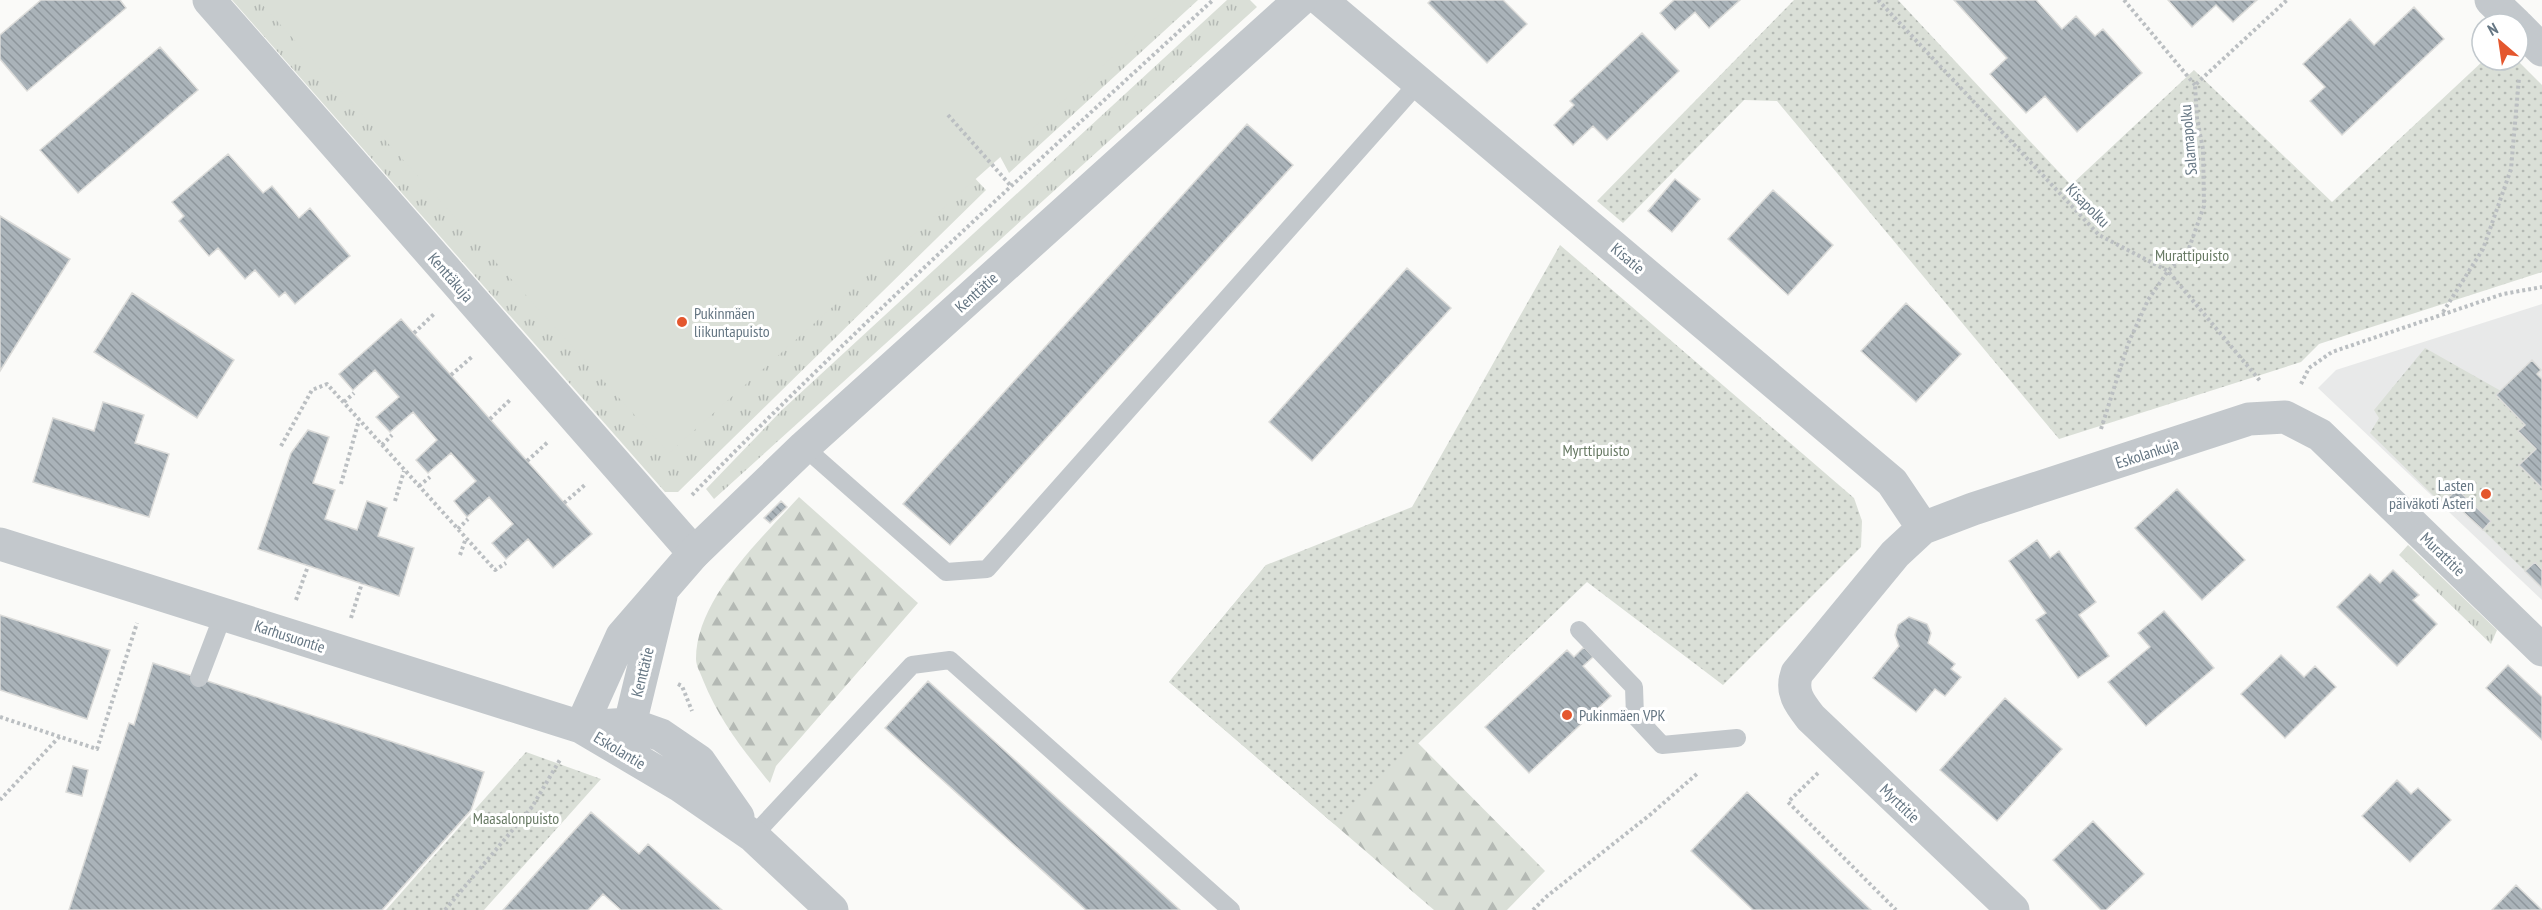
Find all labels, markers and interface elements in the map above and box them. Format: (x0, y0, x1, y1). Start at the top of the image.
north arrow (2470, 12, 2530, 72)
text: N (2484, 18, 2501, 40)
street label: Salamapolku (2175, 104, 2201, 176)
street label: Kisapolku (2062, 179, 2114, 231)
street label: Kisatie (1607, 238, 1649, 278)
park label: Murattipuisto (2155, 245, 2229, 265)
street label: Kenttäkuja (424, 248, 478, 306)
street label: Kenttätie (951, 268, 1001, 316)
place label: Pukinmäen liikuntapuisto (694, 303, 770, 341)
marker: Pukinmäen liikuntapuisto (675, 315, 689, 329)
street label: Eskolankuja (2113, 433, 2181, 473)
park label: Myrttipuisto (1562, 440, 1630, 460)
place label: Lasten päiväkoti Asteri (2389, 475, 2474, 513)
marker: Lasten päiväkoti Asteri (2479, 487, 2493, 501)
street label: Murattitie (2416, 528, 2470, 580)
street label: Karhusuontie (252, 615, 328, 657)
street label: Kenttätie (626, 645, 658, 699)
place label: Pukinmäen VPK (1579, 705, 1666, 725)
marker: Pukinmäen VPK (1560, 708, 1574, 722)
street label: Eskolantie (590, 727, 650, 773)
street label: Myrttitie (1876, 779, 1924, 827)
park label: Maasalonpuisto (473, 808, 559, 828)

